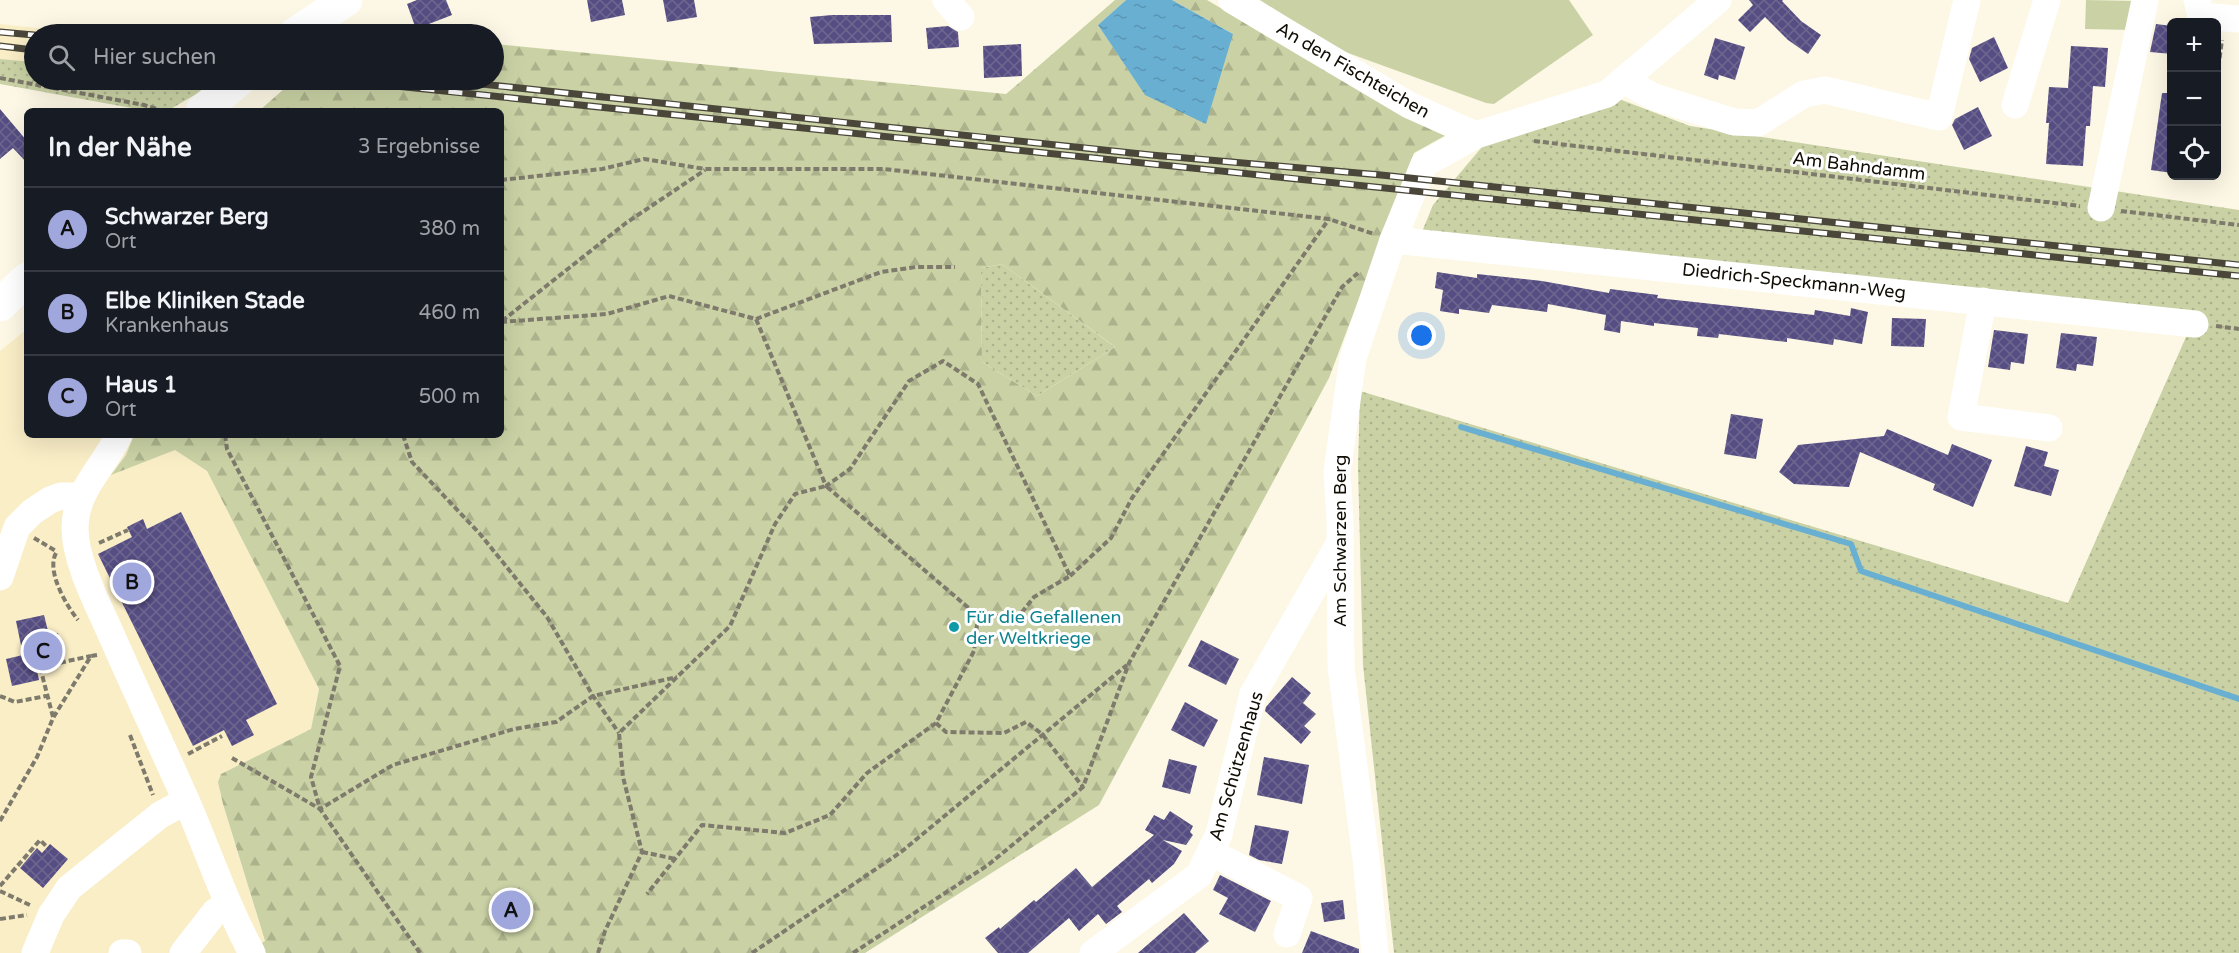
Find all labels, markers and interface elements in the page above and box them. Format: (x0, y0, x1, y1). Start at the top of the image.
street label: An den Fischteichen (1272, 17, 1434, 123)
map controls (2167, 18, 2221, 180)
button: + (2167, 18, 2221, 72)
search box (24, 24, 504, 90)
icon: search (45, 41, 78, 74)
text: Hier suchen (93, 44, 216, 70)
button: − (2167, 72, 2221, 126)
button: locate (2167, 126, 2221, 180)
text: In der Nähe (48, 132, 192, 163)
text: 3 Ergebnisse (358, 135, 480, 159)
street label: Am Bahndamm (1791, 147, 1927, 185)
text: Schwarzer Berg (105, 204, 269, 230)
text: A (60, 217, 75, 241)
text: 380 m (419, 217, 480, 241)
text: Ort (105, 230, 136, 254)
street label: Diedrich-Speckmann-Weg (1681, 258, 1907, 304)
text: Elbe Kliniken Stade (105, 288, 305, 314)
text: B (61, 301, 74, 325)
text: 460 m (419, 301, 480, 325)
text: Krankenhaus (105, 314, 229, 338)
your location (1407, 321, 1436, 350)
text: Haus 1 (105, 372, 177, 398)
text: C (61, 385, 74, 409)
text: 500 m (419, 385, 480, 409)
text: Ort (105, 398, 136, 422)
street label: Am Schwarzen Berg (1329, 455, 1351, 627)
pin: B (112, 560, 152, 604)
place label: Für die Gefallenen der Weltkriege (966, 606, 1121, 649)
marker: Für die Gefallenen der Weltkriege (947, 620, 961, 634)
pin: C (24, 628, 63, 674)
street label: Am Schützenhaus (1204, 689, 1268, 843)
pin: A (492, 888, 530, 932)

